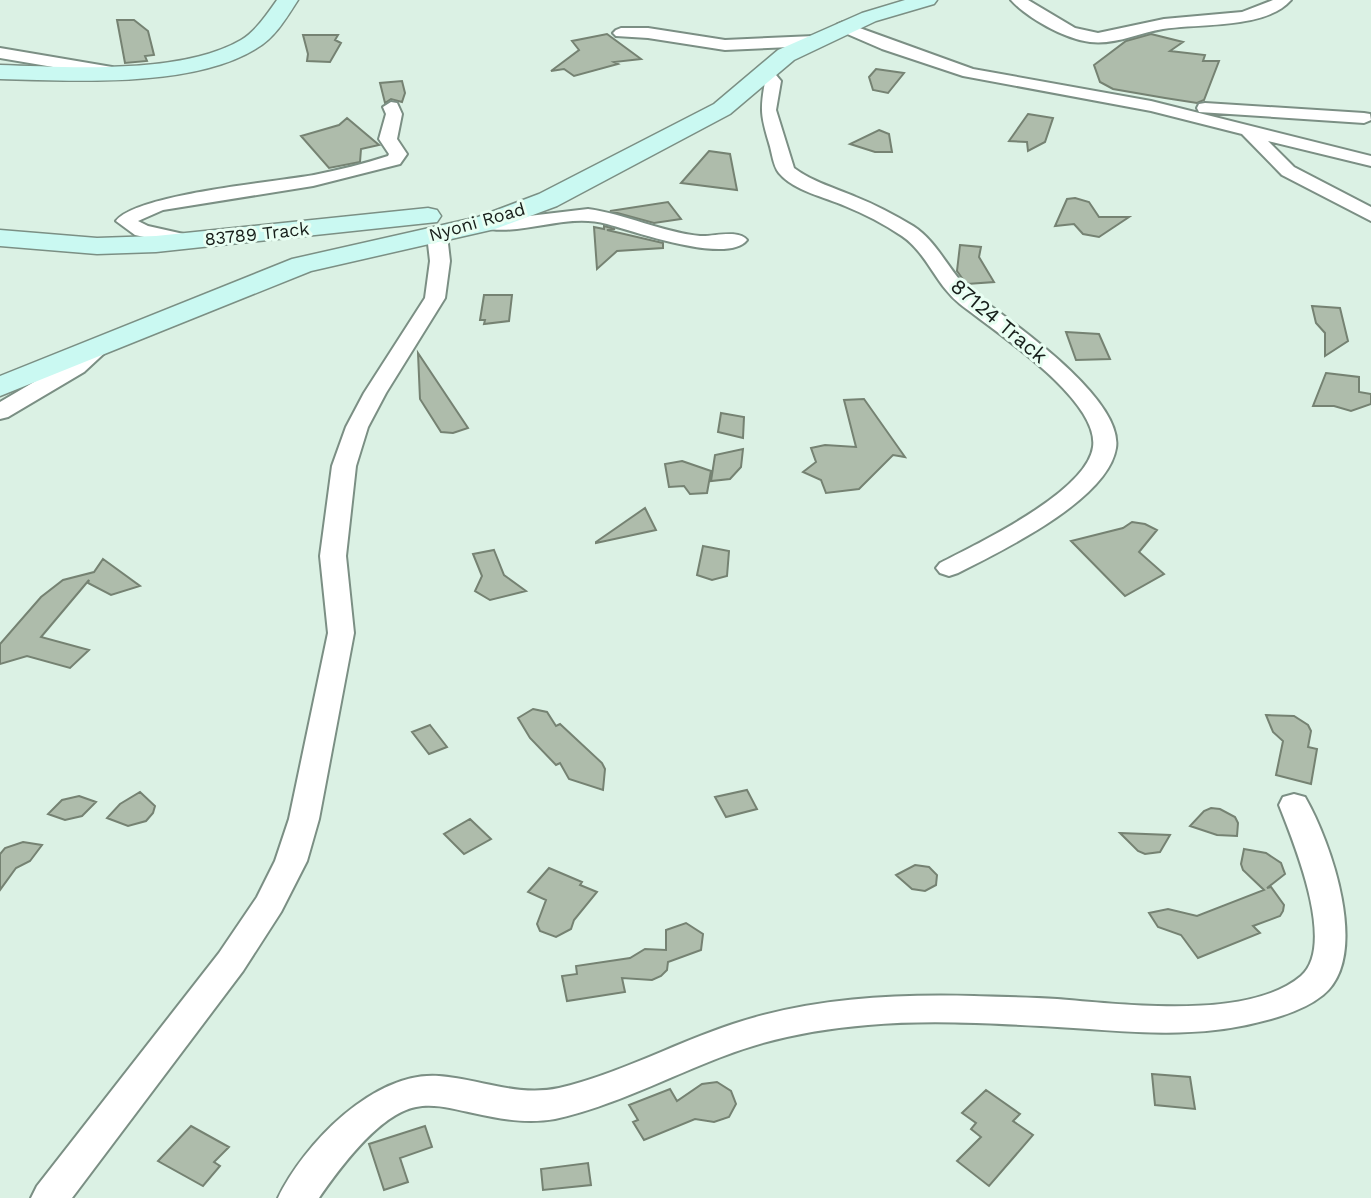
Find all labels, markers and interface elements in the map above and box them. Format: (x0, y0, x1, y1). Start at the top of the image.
street label: Nyoni Road (426, 198, 527, 245)
street label: 83789 Track (203, 218, 310, 249)
street label: 87124 Track (946, 273, 1053, 368)

